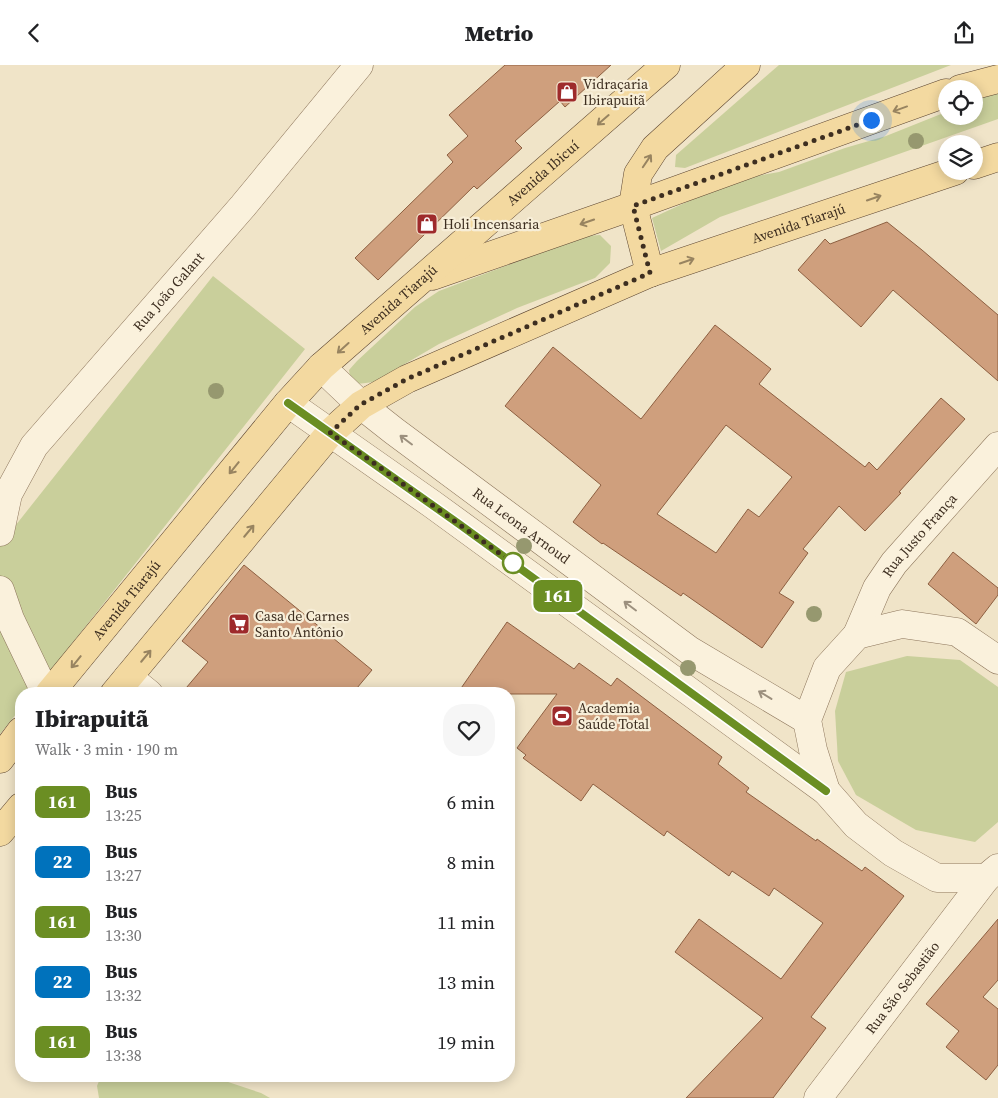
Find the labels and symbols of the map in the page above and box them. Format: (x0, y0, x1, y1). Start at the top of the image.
place label: Vidraçaria Ibirapuitã (583, 74, 649, 110)
shop icon: Vidraçaria Ibirapuitã (555, 80, 579, 104)
one-way arrow (893, 105, 909, 114)
your location (859, 108, 884, 133)
one-way arrow (597, 114, 610, 126)
street label: Avenida Ibicuí (502, 136, 583, 210)
one-way arrow (642, 154, 652, 168)
one-way arrow (866, 193, 882, 203)
street label: Avenida Tiarajú (749, 198, 848, 248)
shop icon: Holi Incensaria (415, 212, 439, 236)
place label: Holi Incensaria (443, 214, 540, 234)
one-way arrow (579, 218, 595, 227)
street label: Rua João Galant (128, 247, 209, 336)
one-way arrow (679, 256, 694, 265)
street label: Avenida Tiarajú (355, 260, 442, 339)
one-way arrow (336, 342, 349, 353)
one-way arrow (400, 434, 413, 445)
one-way arrow (229, 462, 240, 475)
street label: Rua Leona Arnoud (469, 483, 574, 569)
street label: Rua Justo França (877, 488, 962, 581)
one-way arrow (244, 525, 255, 538)
unlabelled marker (502, 552, 524, 574)
street label: Avenida Tiarajú (88, 556, 165, 644)
line badge: 161 (529, 580, 587, 612)
one-way arrow (623, 601, 637, 611)
place label: Casa de Carnes Santo Antônio (255, 606, 349, 642)
supermarket icon: Casa de Carnes Santo Antônio (227, 612, 251, 636)
one-way arrow (140, 650, 151, 663)
one-way arrow (70, 655, 81, 668)
one-way arrow (759, 690, 773, 700)
place label: Academia Saúde Total (578, 698, 649, 734)
sports icon: Academia Saúde Total (550, 704, 574, 728)
street label: Rua São Sebastião (860, 937, 944, 1038)

